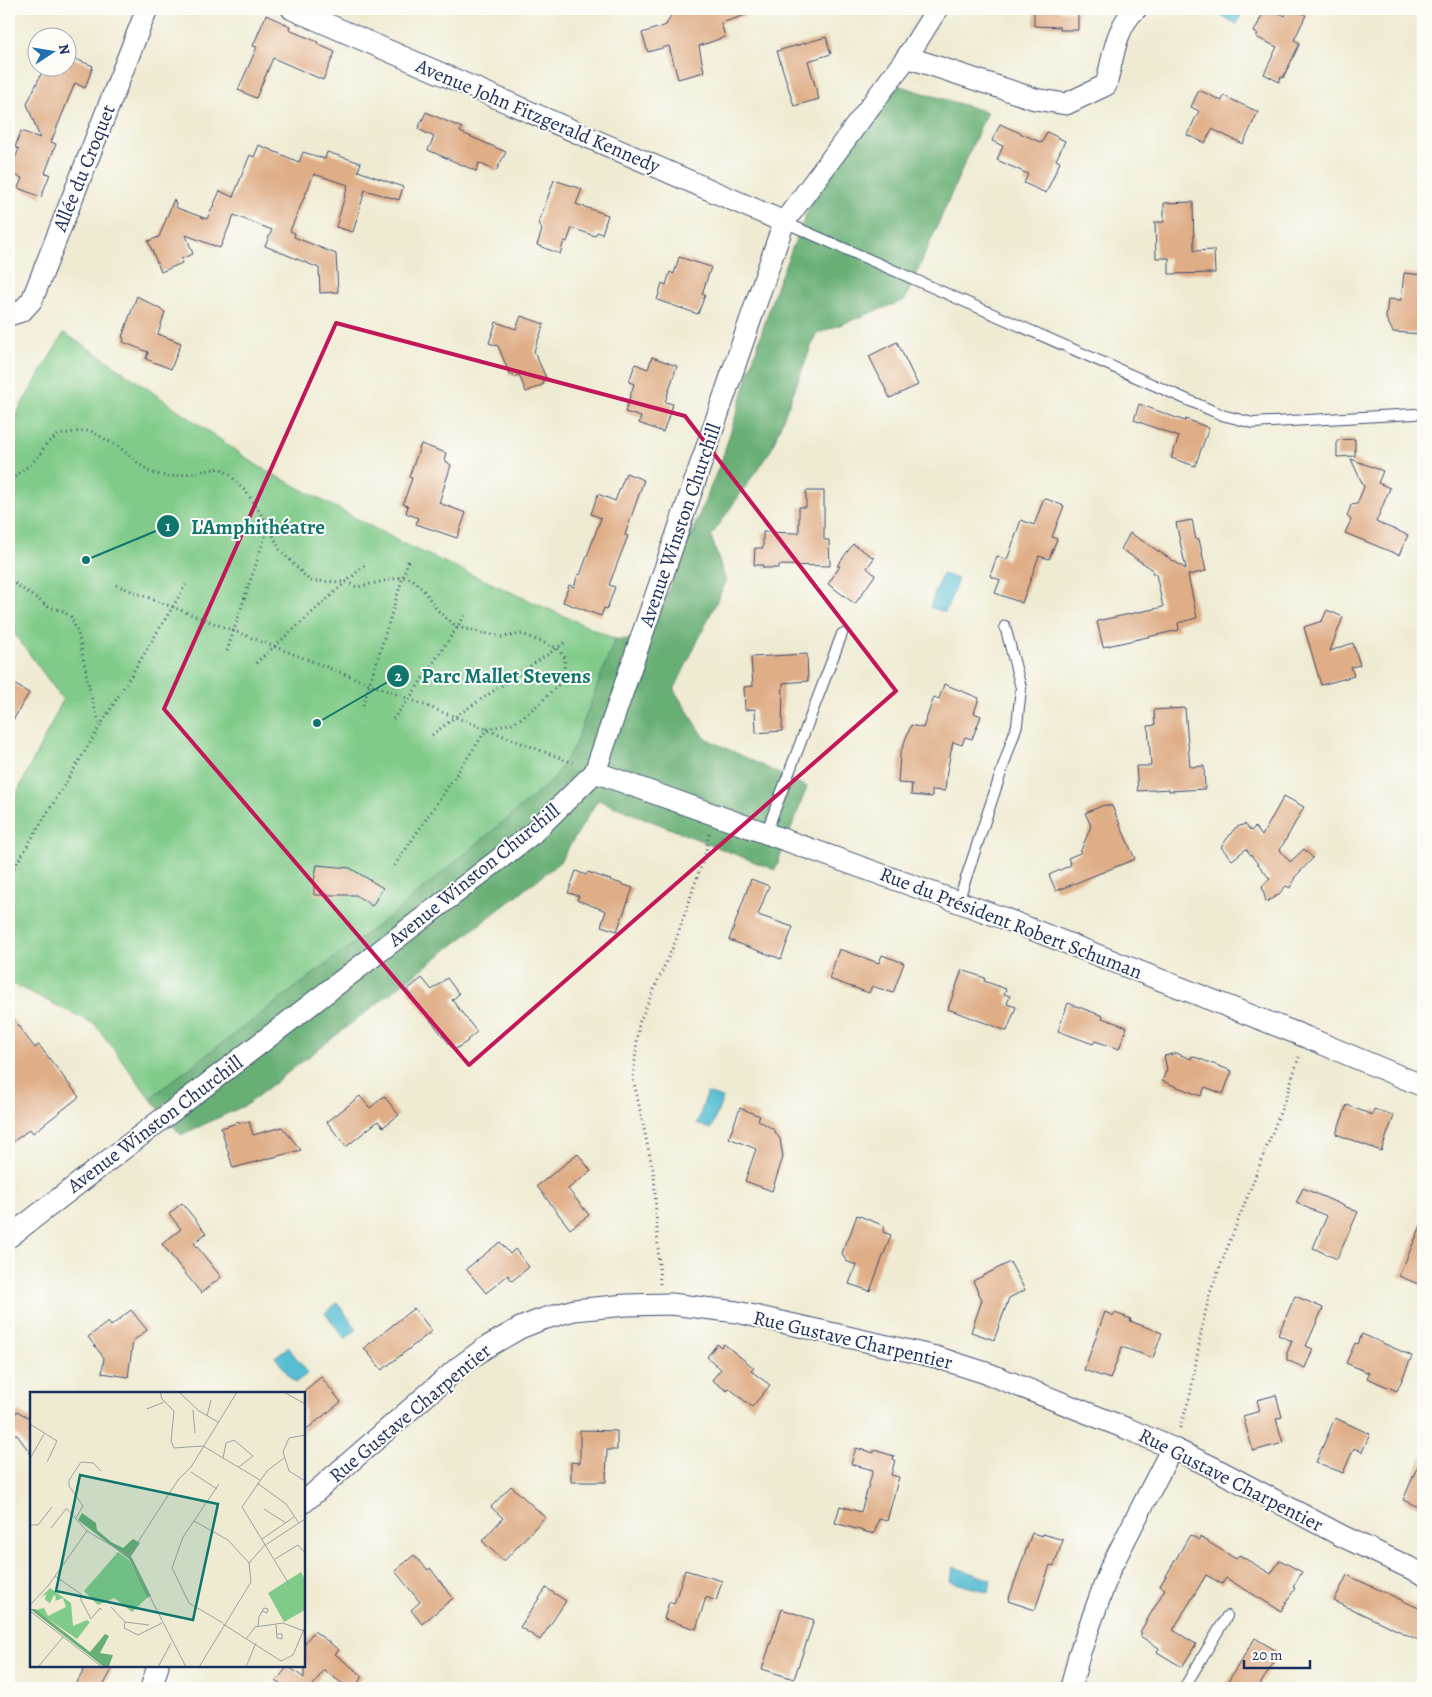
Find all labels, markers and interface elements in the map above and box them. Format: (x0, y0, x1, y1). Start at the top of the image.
north arrow (28, 28, 78, 78)
text: N (54, 42, 75, 56)
street label: Avenue John Fitzgerald Kennedy (411, 52, 665, 180)
street label: Allée du Croquet (46, 100, 122, 236)
street label: Avenue Winston Churchill (632, 420, 728, 631)
callout: L'Amphithéatre (156, 508, 335, 544)
text: L'Amphithéatre (191, 513, 325, 541)
text: 1 (165, 516, 171, 536)
callout: Parc Mallet Stevens (386, 658, 600, 694)
text: Parc Mallet Stevens (421, 662, 591, 690)
text: 2 (394, 666, 402, 686)
street label: Avenue Winston Churchill (382, 797, 566, 953)
street label: Rue du Président Robert Schuman (876, 860, 1146, 986)
street label: Avenue Winston Churchill (61, 1049, 248, 1200)
street label: Rue Gustave Charpentier (751, 1304, 956, 1376)
street label: Rue Gustave Charpentier (323, 1337, 497, 1489)
inset map (30, 1392, 305, 1667)
street label: Rue Gustave Charpentier (1134, 1422, 1328, 1538)
scale bar (1244, 1637, 1311, 1669)
text: 20 m (1252, 1645, 1283, 1665)

